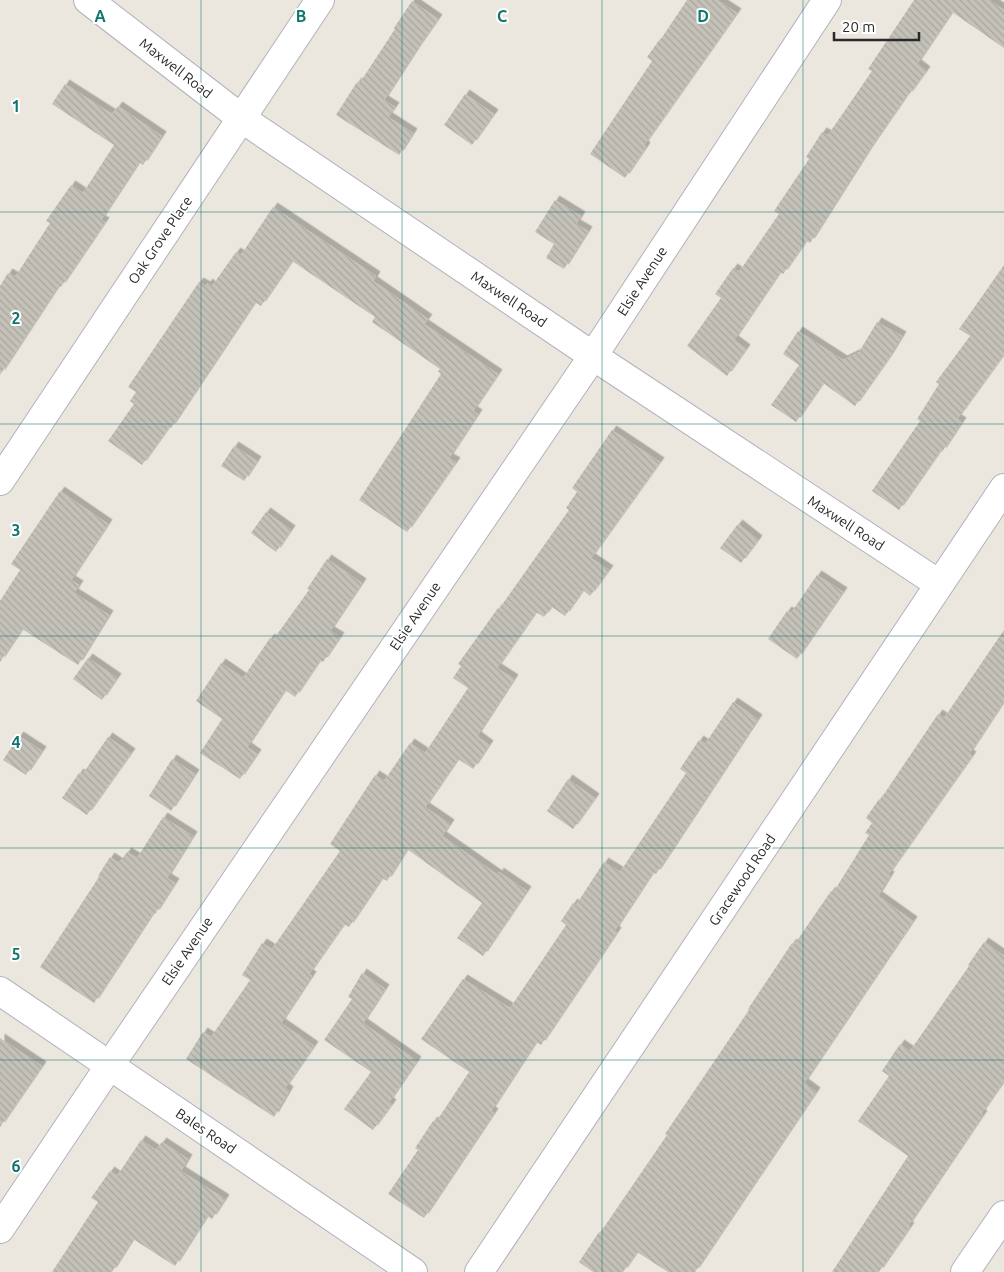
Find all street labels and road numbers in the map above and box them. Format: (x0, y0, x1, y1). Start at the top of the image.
street label: Maxwell Road (136, 35, 216, 101)
street label: Oak Grove Place (125, 193, 195, 287)
street label: Elsie Avenue (614, 243, 670, 319)
street label: Maxwell Road (468, 268, 550, 330)
street label: Maxwell Road (805, 492, 887, 554)
street label: Elsie Avenue (386, 579, 444, 653)
street label: Gracewood Road (705, 831, 779, 929)
street label: Elsie Avenue (158, 914, 216, 988)
street label: Bales Road (173, 1105, 239, 1157)

